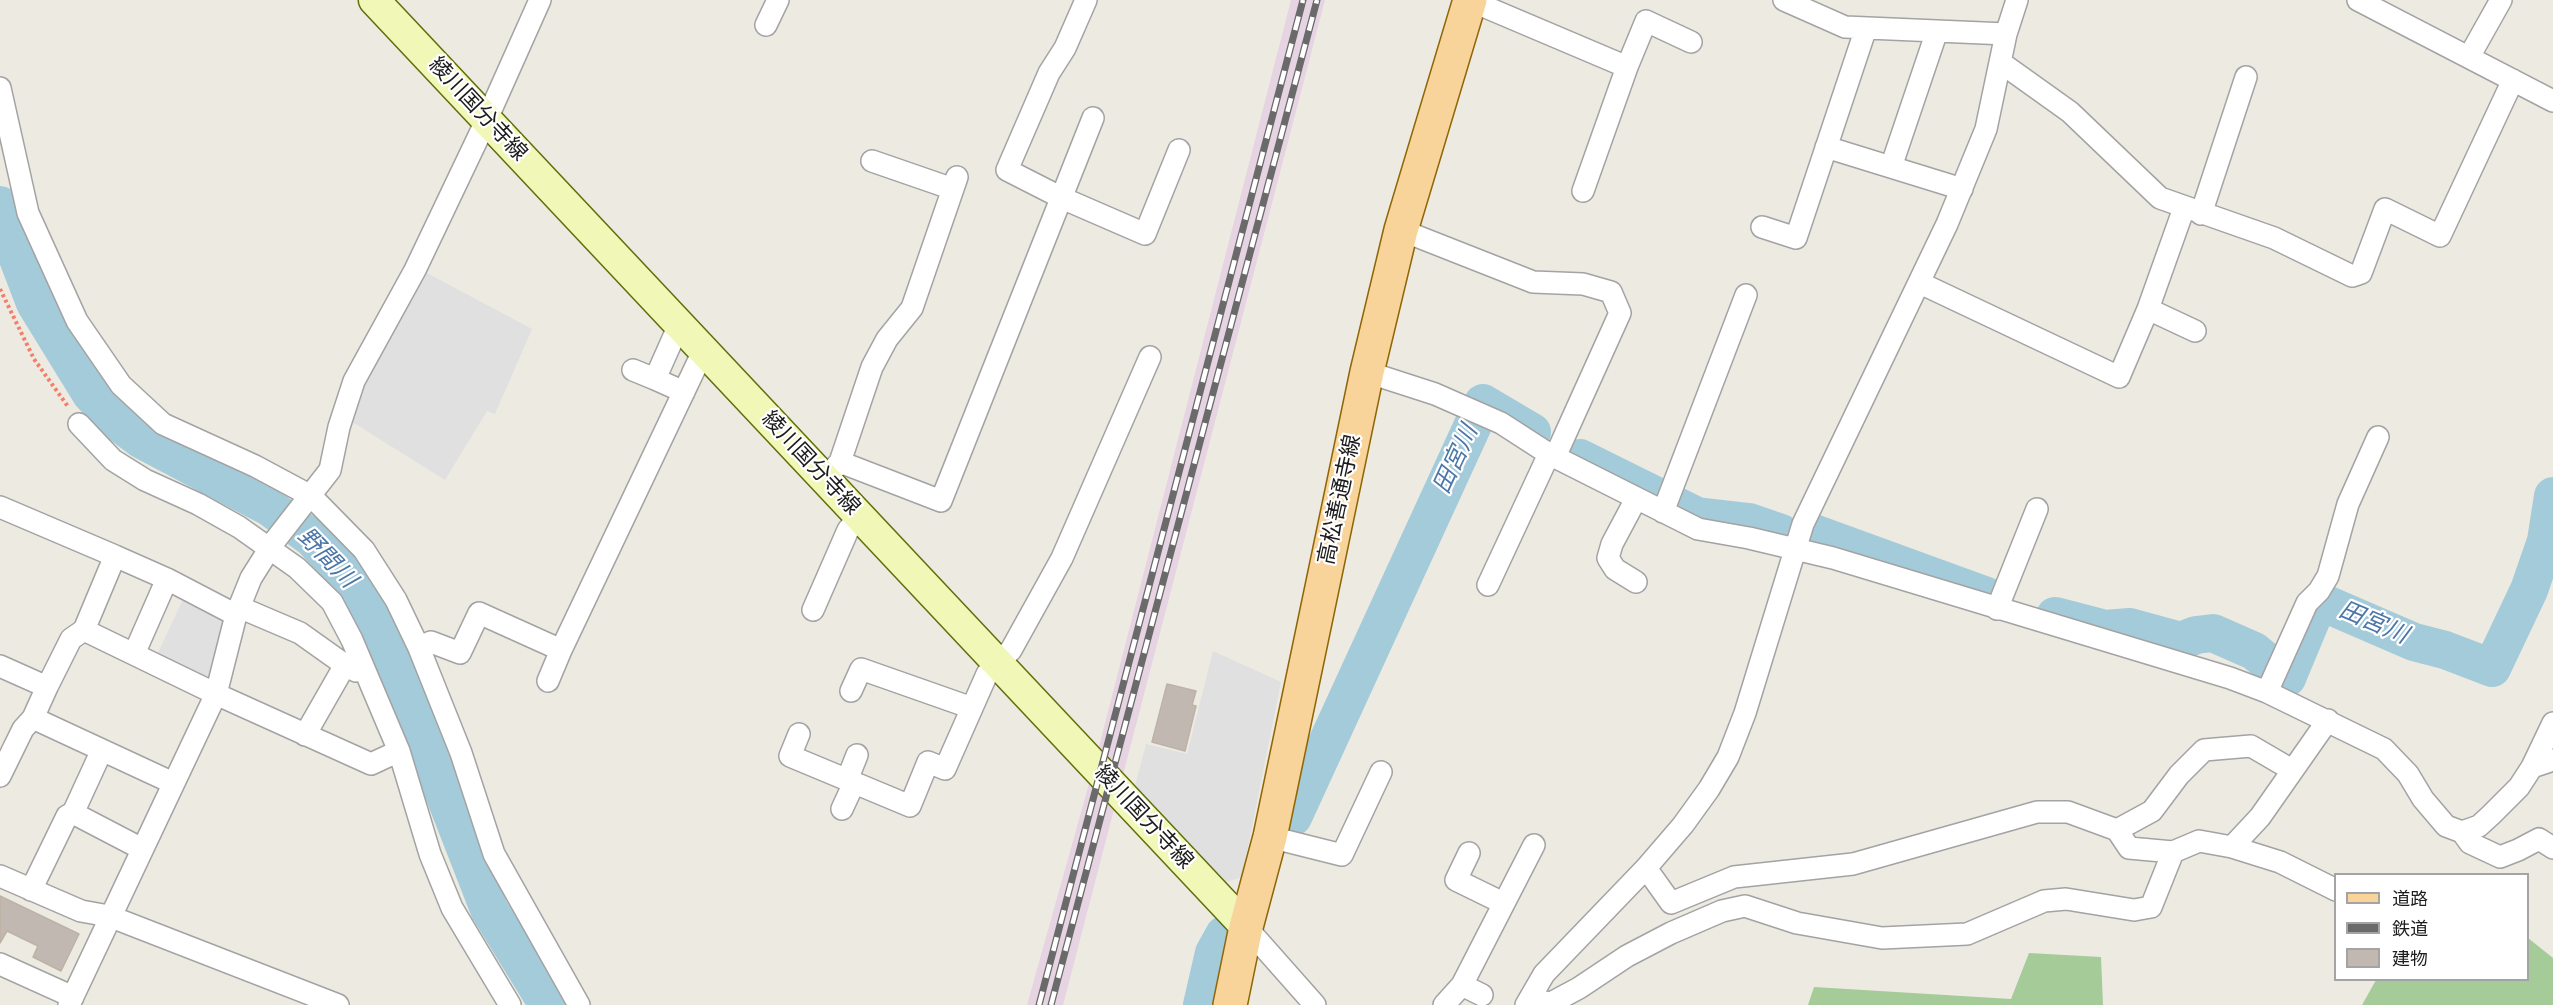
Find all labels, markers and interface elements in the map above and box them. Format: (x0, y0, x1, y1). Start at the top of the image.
street label: 綾川国分寺線 (422, 53, 532, 167)
street label: 綾川国分寺線 (755, 407, 865, 521)
water label: 田宮川 (1429, 421, 1485, 499)
street label: 高松善通寺線 (1314, 433, 1368, 567)
water label: 野間川 (291, 523, 361, 595)
water label: 田宮川 (2334, 597, 2412, 651)
street label: 綾川国分寺線 (1088, 761, 1198, 875)
legend (2334, 873, 2529, 981)
text: 道路 (2392, 886, 2428, 912)
text: 鉄道 (2392, 916, 2428, 942)
text: 建物 (2392, 946, 2428, 972)

